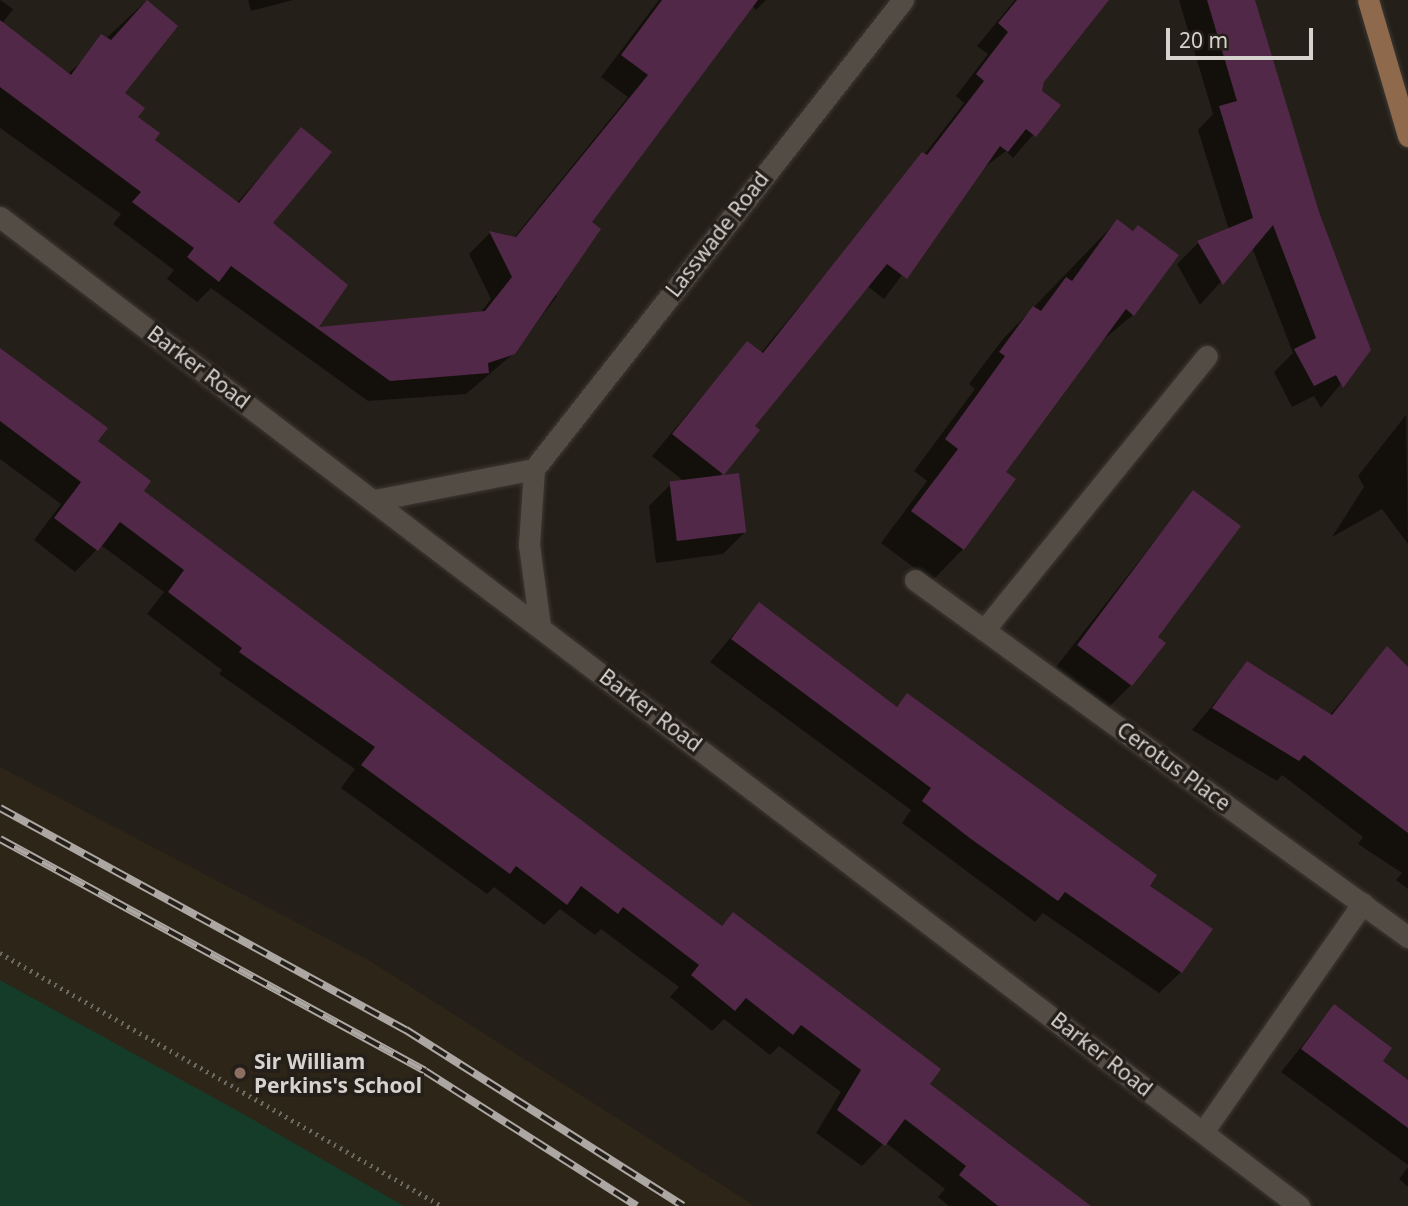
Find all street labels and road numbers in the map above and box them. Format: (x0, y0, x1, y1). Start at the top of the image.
street label: Lasswade Road (660, 166, 774, 302)
street label: Barker Road (143, 320, 255, 414)
street label: Barker Road (595, 663, 707, 757)
street label: Cerotus Place (1112, 716, 1236, 816)
street label: Barker Road (1046, 1007, 1158, 1101)

